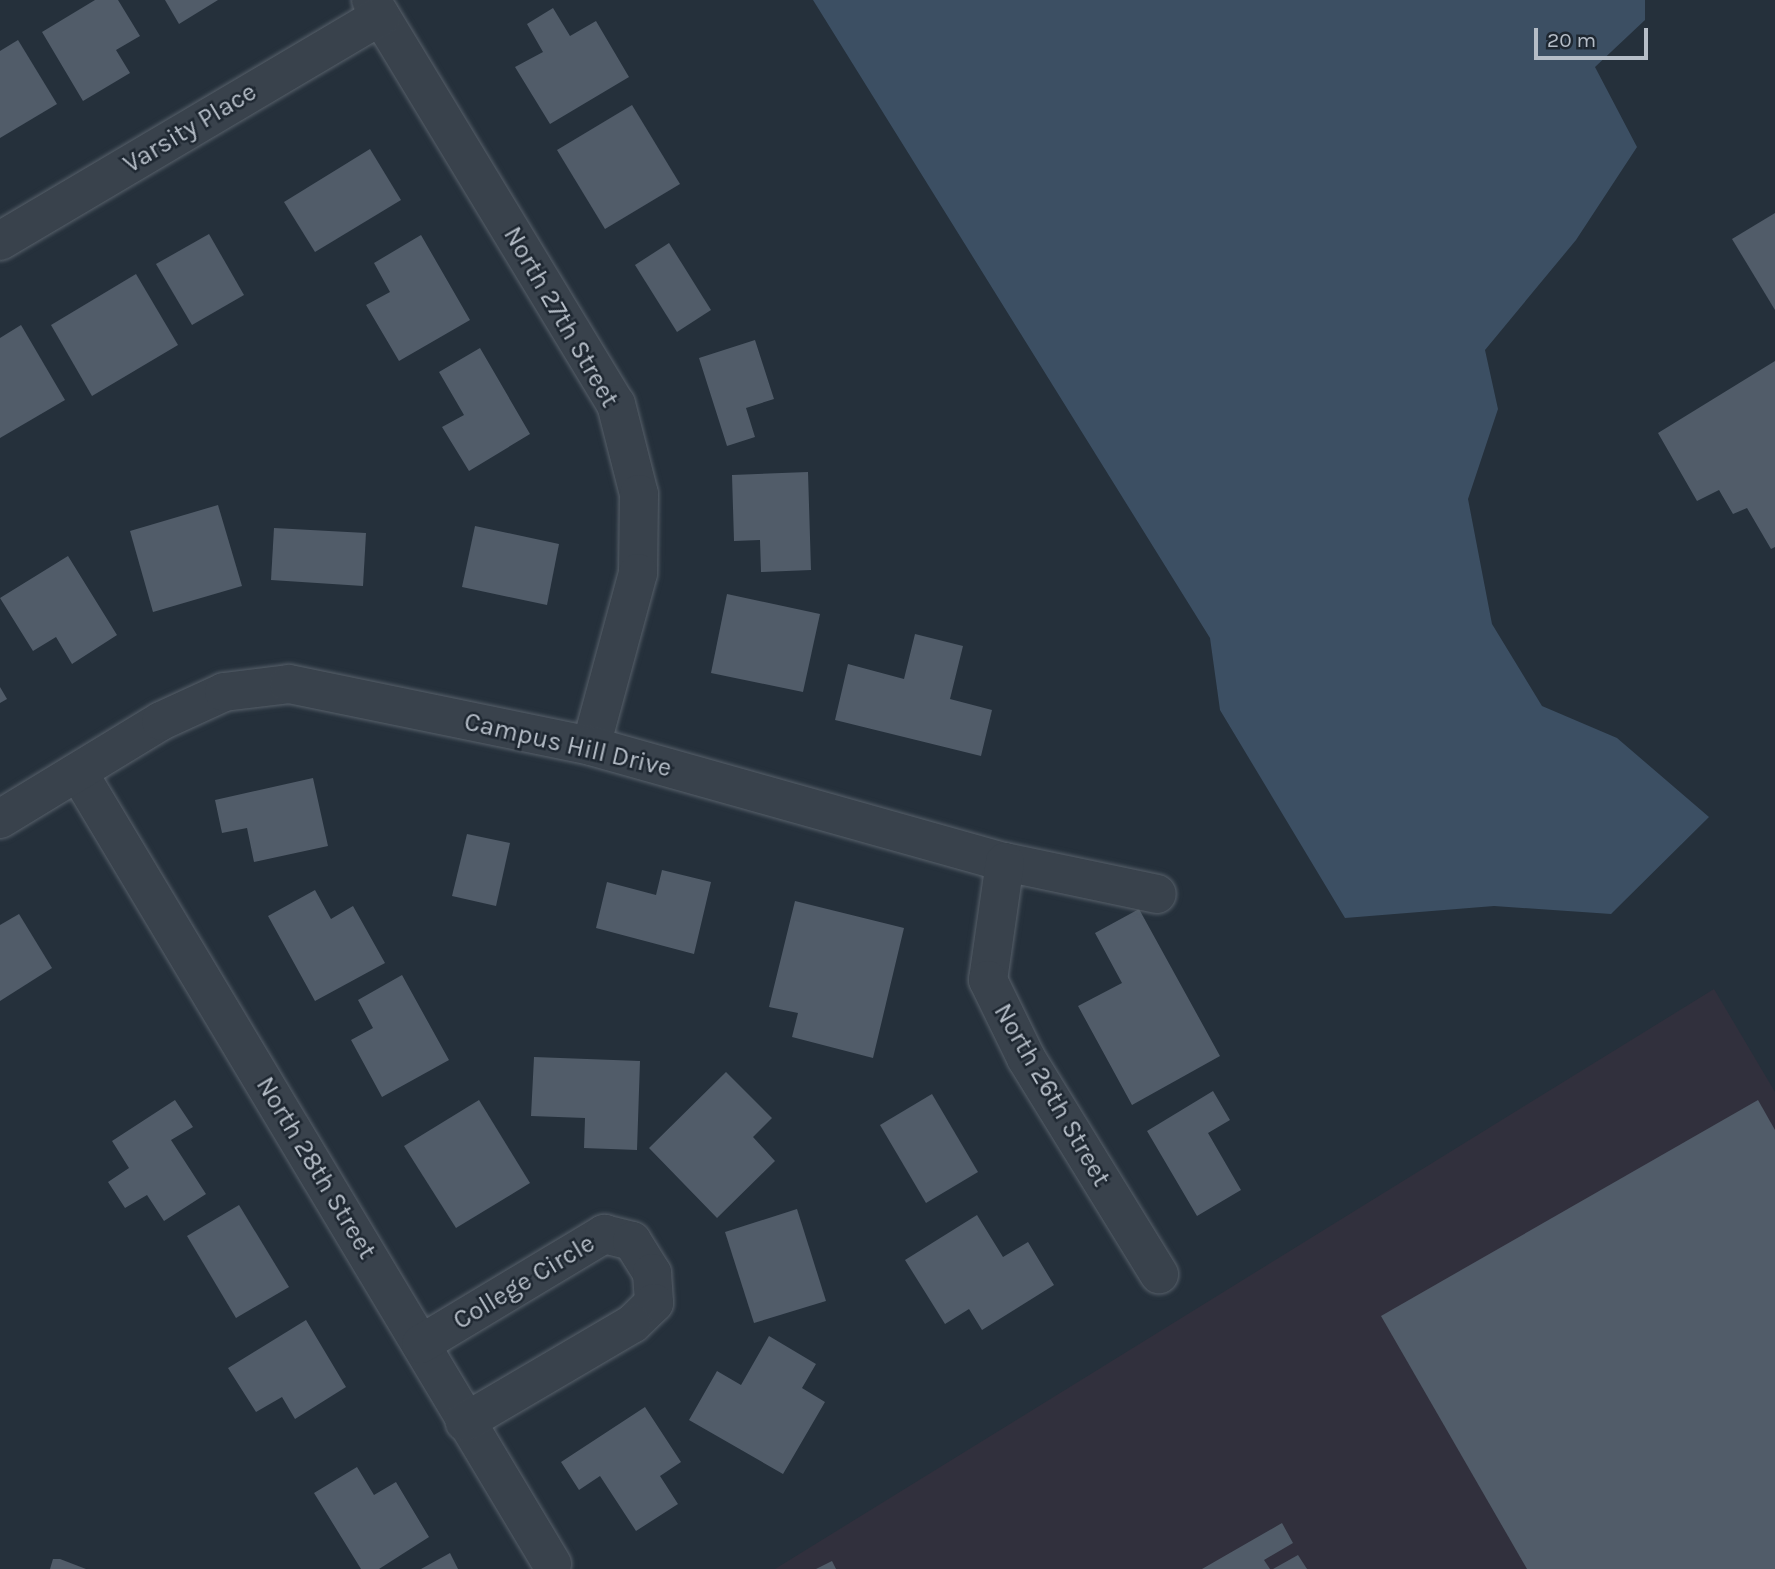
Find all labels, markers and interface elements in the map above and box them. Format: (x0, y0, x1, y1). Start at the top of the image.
scale bar (1537, 14, 1651, 58)
text: 20 m (1547, 28, 1596, 52)
street label: Varsity Place (118, 76, 262, 180)
street label: North 27th Street (497, 221, 625, 413)
street label: Campus Hill Drive (461, 706, 675, 784)
street label: North 26th Street (987, 998, 1117, 1192)
street label: North 28th Street (249, 1071, 383, 1265)
street label: College Circle (448, 1228, 600, 1336)

